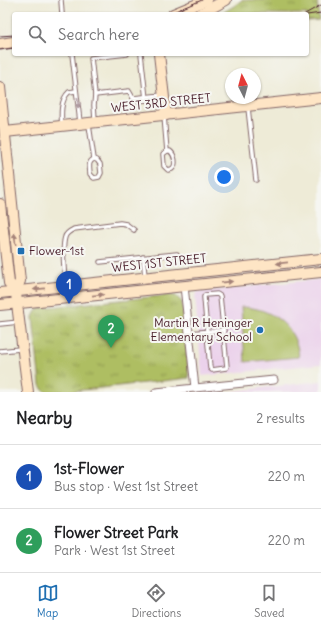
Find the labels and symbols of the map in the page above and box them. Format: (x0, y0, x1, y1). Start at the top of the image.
north arrow (225, 68, 261, 104)
street label: WEST 3RD STREET (110, 90, 212, 115)
one-way arrow (74, 97, 81, 109)
your location (214, 167, 234, 187)
one-way arrow (11, 233, 18, 245)
place label: Flower-1st (29, 243, 84, 258)
marker: Flower-1st (16, 246, 26, 256)
street label: WEST 1ST STREET (111, 250, 207, 275)
one-way arrow (276, 259, 288, 266)
pin: 1 (56, 271, 82, 304)
one-way arrow (221, 279, 233, 285)
one-way arrow (33, 285, 45, 292)
one-way arrow (92, 292, 104, 299)
pin: 2 (98, 315, 124, 348)
place label: Martin R Heninger Elementary School (151, 315, 252, 344)
marker: Martin R Heninger Elementary School (255, 325, 265, 335)

